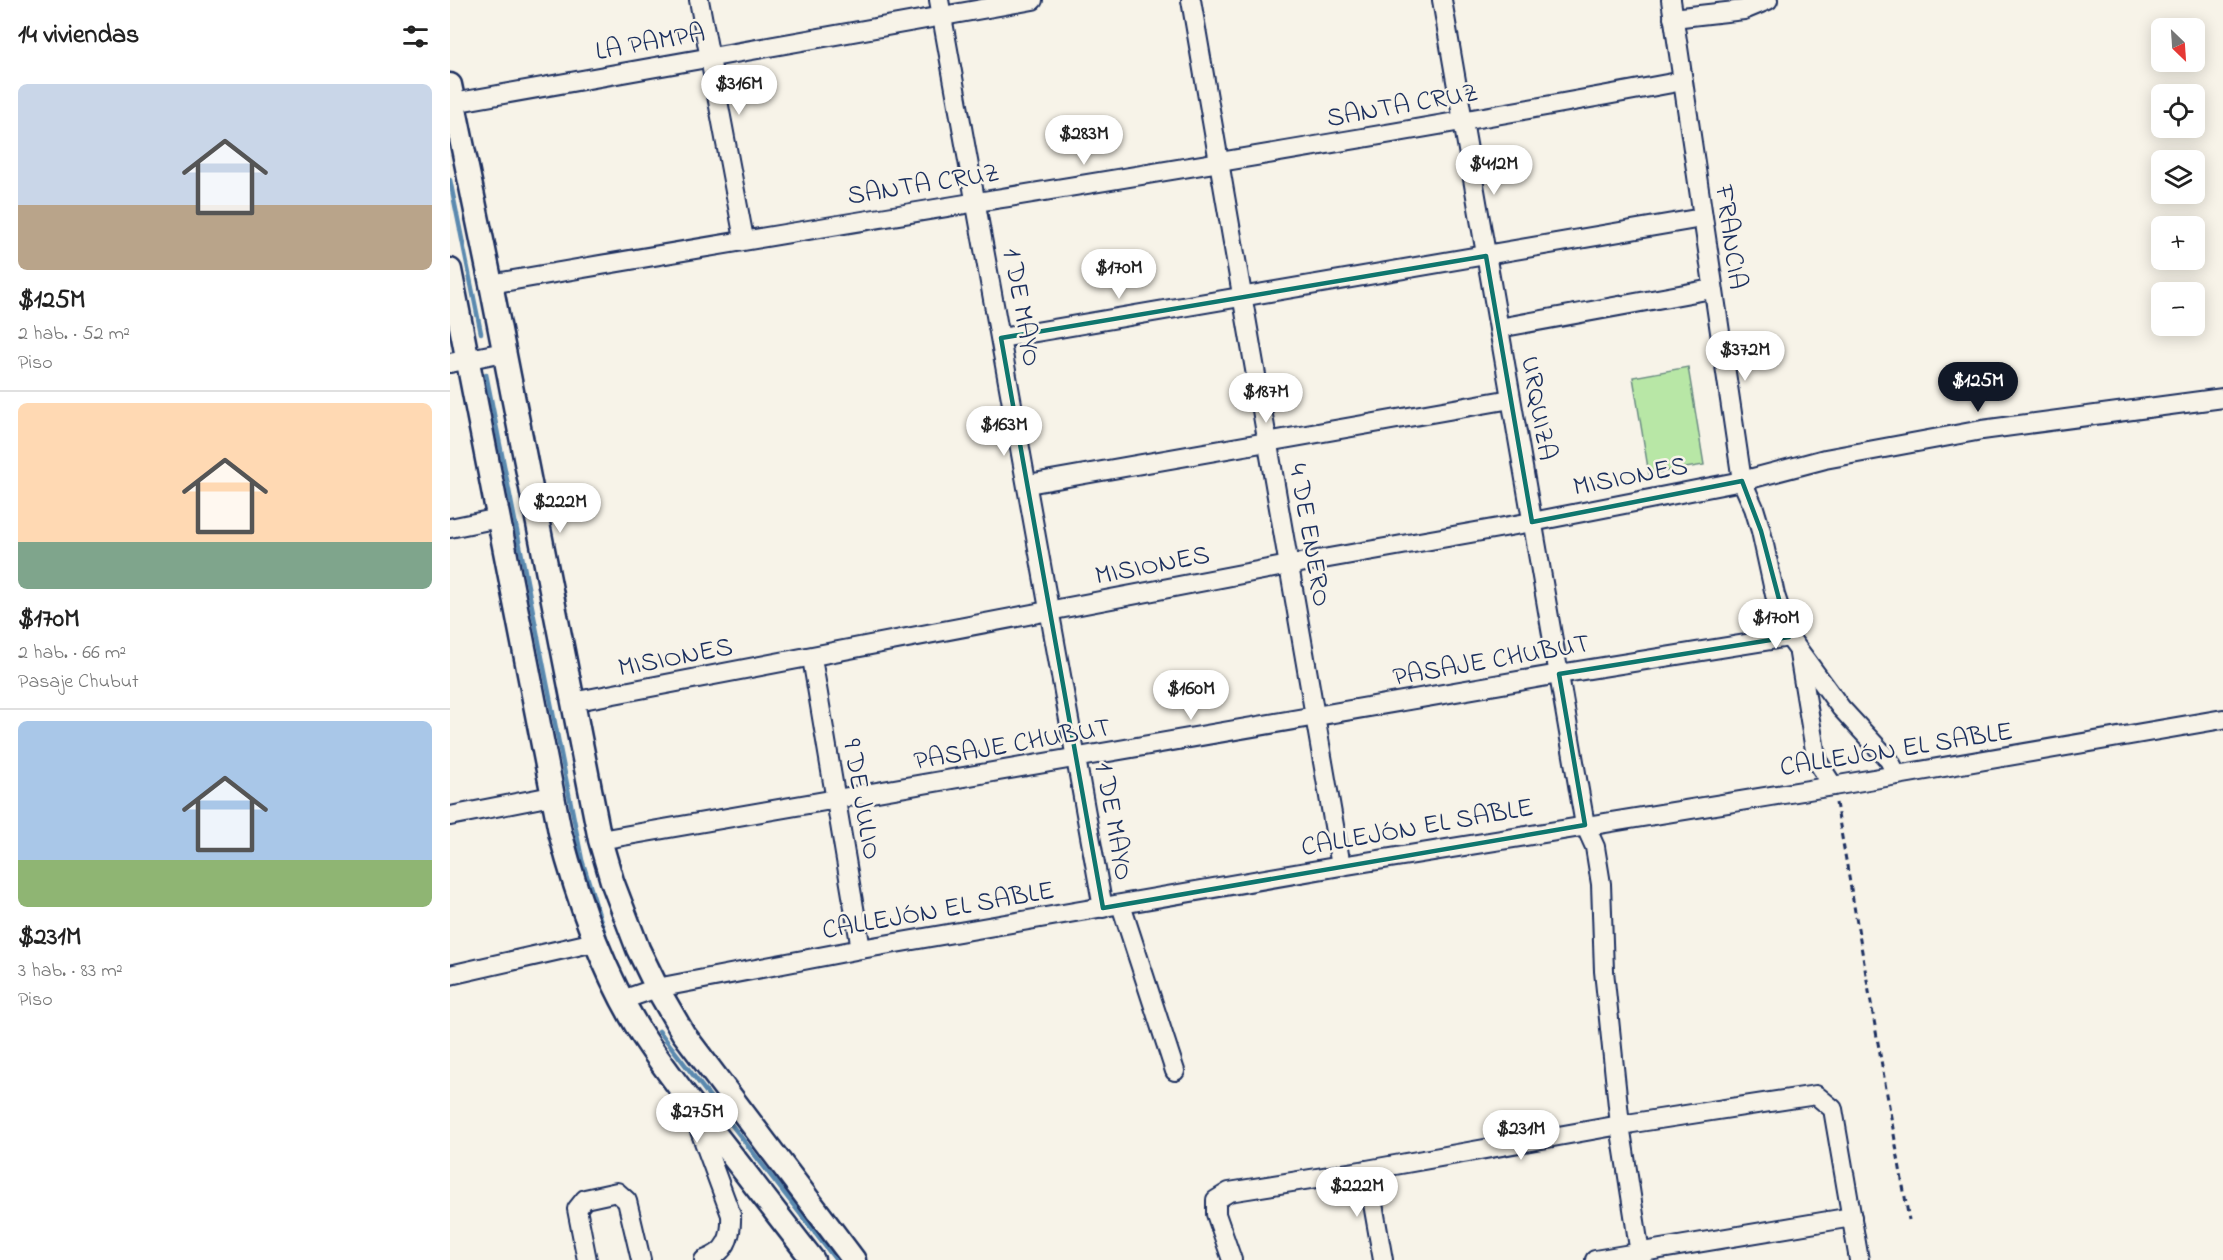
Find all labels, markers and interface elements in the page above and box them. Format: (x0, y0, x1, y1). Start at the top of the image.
street label: LA PAMPA (592, 15, 709, 72)
text: 14 viviendas (18, 17, 139, 55)
north arrow (2151, 18, 2205, 72)
map controls (2151, 18, 2205, 336)
icon: filters (399, 20, 432, 53)
pin: $316M (697, 65, 781, 116)
text: $316M (715, 70, 763, 99)
street label: SANTA CRUZ (1324, 74, 1481, 139)
button: locate (2151, 84, 2205, 138)
pin: $283M (1042, 115, 1126, 166)
text: $283M (1059, 120, 1109, 149)
icon: home (171, 123, 279, 231)
pin: $412M (1452, 145, 1536, 196)
text: $412M (1470, 150, 1518, 179)
button: layers (2151, 150, 2205, 204)
street label: SANTA CRUZ (845, 154, 1002, 217)
street label: FRANCIA (1703, 182, 1756, 292)
button: + (2151, 216, 2205, 270)
street label: 1 DE MAYO (991, 245, 1050, 370)
pin: $170M (1077, 249, 1161, 300)
text: $170M (1095, 254, 1143, 283)
text: $125M (18, 282, 86, 320)
button: − (2151, 282, 2205, 336)
text: 2 hab. · 52 m² (18, 320, 130, 349)
pin: $372M (1703, 331, 1787, 382)
text: $372M (1720, 336, 1770, 365)
text: Piso (18, 349, 53, 378)
street label: URQUIZA (1509, 353, 1566, 464)
pin: $125M (1936, 362, 2020, 413)
text: $125M (1952, 367, 2004, 396)
pin: $187M (1224, 373, 1308, 424)
text: $187M (1243, 378, 1289, 407)
pin: $163M (962, 406, 1046, 457)
text: $163M (980, 411, 1028, 440)
icon: home (171, 442, 279, 550)
street label: MISIONES (1570, 447, 1691, 508)
street label: 4 DE ENERO (1277, 461, 1340, 610)
pin: $222M (518, 483, 602, 534)
text: $222M (533, 488, 587, 517)
street label: MISIONES (1092, 536, 1213, 597)
pin: $170M (1734, 599, 1818, 650)
text: $170M (18, 601, 80, 639)
text: $170M (1752, 604, 1800, 633)
street label: PASAJE CHUBUT (1390, 625, 1593, 698)
street label: MISIONES (615, 628, 736, 689)
text: 2 hab. · 66 m² (18, 639, 126, 668)
text: Pasaje Chubut (18, 668, 139, 697)
pin: $160M (1149, 670, 1233, 721)
text: $160M (1167, 675, 1215, 704)
street label: PASAJE CHUBUT (911, 709, 1114, 782)
street label: CALLEJÓN EL SABLE (1777, 713, 2016, 788)
street label: 9 DE JULIO (831, 736, 890, 863)
street label: 1 DE MAYO (1083, 759, 1142, 884)
icon: home (171, 760, 279, 868)
street label: CALLEJÓN EL SABLE (1298, 789, 1537, 868)
street label: CALLEJÓN EL SABLE (819, 872, 1058, 951)
text: $231M (18, 919, 81, 957)
text: 3 hab. · 83 m² (18, 957, 123, 986)
text: Piso (18, 986, 53, 1015)
pin: $275M (655, 1093, 739, 1144)
text: $275M (670, 1098, 724, 1127)
pin: $231M (1479, 1110, 1563, 1161)
text: $231M (1497, 1115, 1545, 1144)
pin: $222M (1315, 1167, 1399, 1218)
text: $222M (1330, 1172, 1384, 1201)

